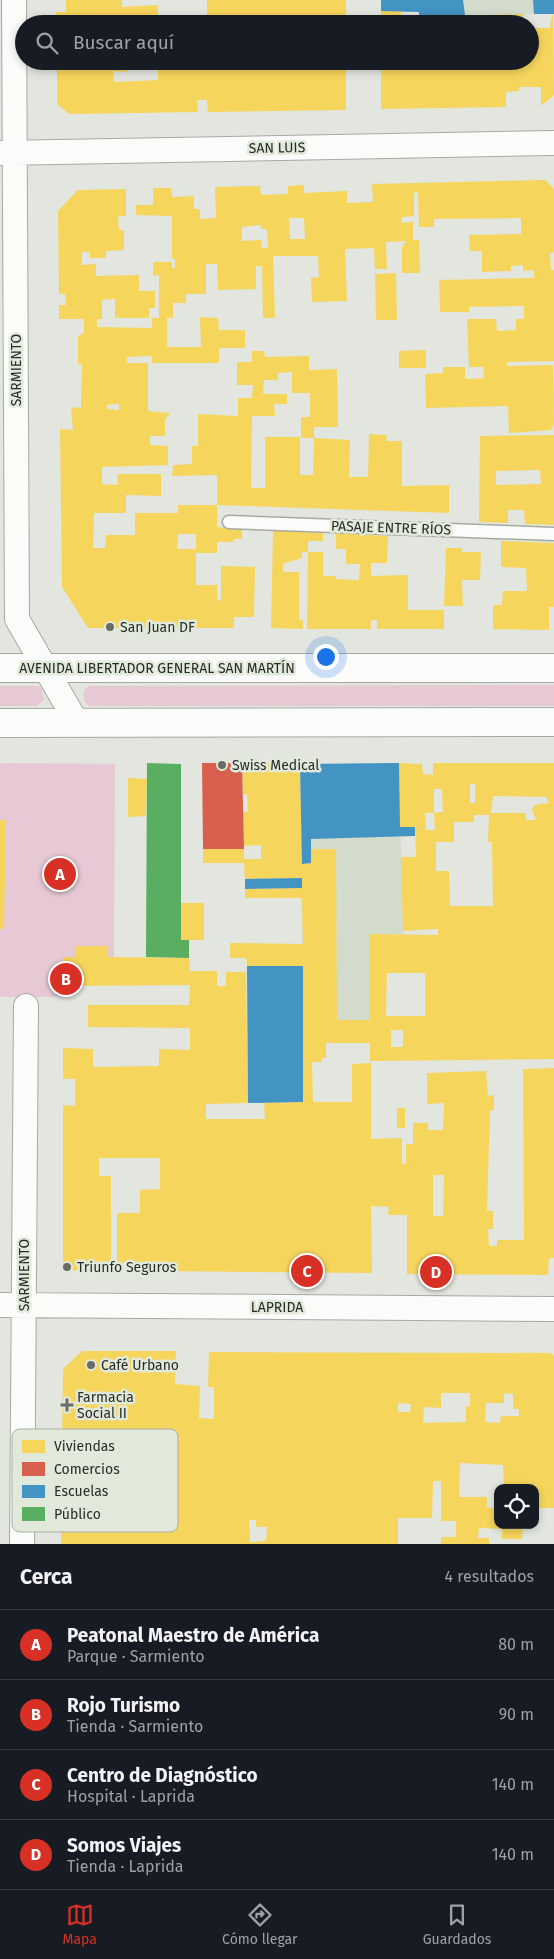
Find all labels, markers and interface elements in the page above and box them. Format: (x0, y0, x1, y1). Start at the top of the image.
search box (15, 15, 539, 70)
icon: search (33, 29, 61, 57)
text: Buscar aquí (73, 31, 174, 54)
street label: SAN LUIS (249, 139, 306, 157)
street label: SARMIENTO (8, 334, 25, 406)
street label: PASAJE ENTRE RÍOS (331, 516, 452, 539)
place label: San Juan DF (120, 619, 195, 636)
marker: San Juan DF (104, 621, 116, 633)
your location (313, 644, 339, 670)
street label: AVENIDA LIBERTADOR GENERAL SAN MARTÍN (19, 659, 295, 677)
place label: Swiss Medical (232, 757, 319, 774)
marker: Swiss Medical (216, 759, 228, 771)
pin: A (44, 855, 76, 893)
pin: B (50, 960, 82, 998)
street label: SARMIENTO (16, 1239, 33, 1311)
pin: C (291, 1252, 323, 1290)
pin: D (420, 1253, 452, 1291)
place label: Triunfo Seguros (77, 1259, 177, 1276)
marker: Triunfo Seguros (61, 1261, 73, 1273)
street label: LAPRIDA (251, 1299, 303, 1316)
place label: Café Urbano (101, 1357, 179, 1374)
marker: Café Urbano (85, 1359, 97, 1371)
place label: Farmacia Social II (77, 1389, 134, 1422)
marker: Farmacia Social II (61, 1399, 73, 1411)
legend (12, 1429, 178, 1532)
text: Viviendas (54, 1438, 115, 1455)
text: Comercios (54, 1461, 120, 1478)
text: Escuelas (54, 1483, 109, 1500)
map controls (494, 1484, 539, 1529)
button: locate (494, 1484, 539, 1529)
text: Público (54, 1506, 101, 1523)
text: Cerca (20, 1564, 72, 1590)
text: 4 resultados (445, 1567, 534, 1586)
text: Peatonal Maestro de América (67, 1624, 319, 1647)
text: A (31, 1635, 41, 1654)
text: 80 m (498, 1635, 534, 1654)
text: Parque · Sarmiento (67, 1647, 205, 1666)
text: Rojo Turismo (67, 1694, 180, 1717)
text: B (31, 1705, 41, 1724)
text: 90 m (499, 1705, 534, 1724)
text: Tienda · Sarmiento (67, 1717, 203, 1736)
text: Centro de Diagnóstico (67, 1764, 258, 1787)
text: C (31, 1775, 41, 1794)
text: 140 m (492, 1775, 534, 1794)
text: Hospital · Laprida (67, 1787, 195, 1806)
text: Somos Viajes (67, 1834, 181, 1857)
text: D (31, 1845, 41, 1864)
text: 140 m (492, 1845, 534, 1864)
text: Tienda · Laprida (67, 1857, 183, 1876)
tab: Mapa (63, 1901, 97, 1948)
tab: Cómo llegar (222, 1901, 298, 1948)
tab: Guardados (423, 1901, 491, 1948)

